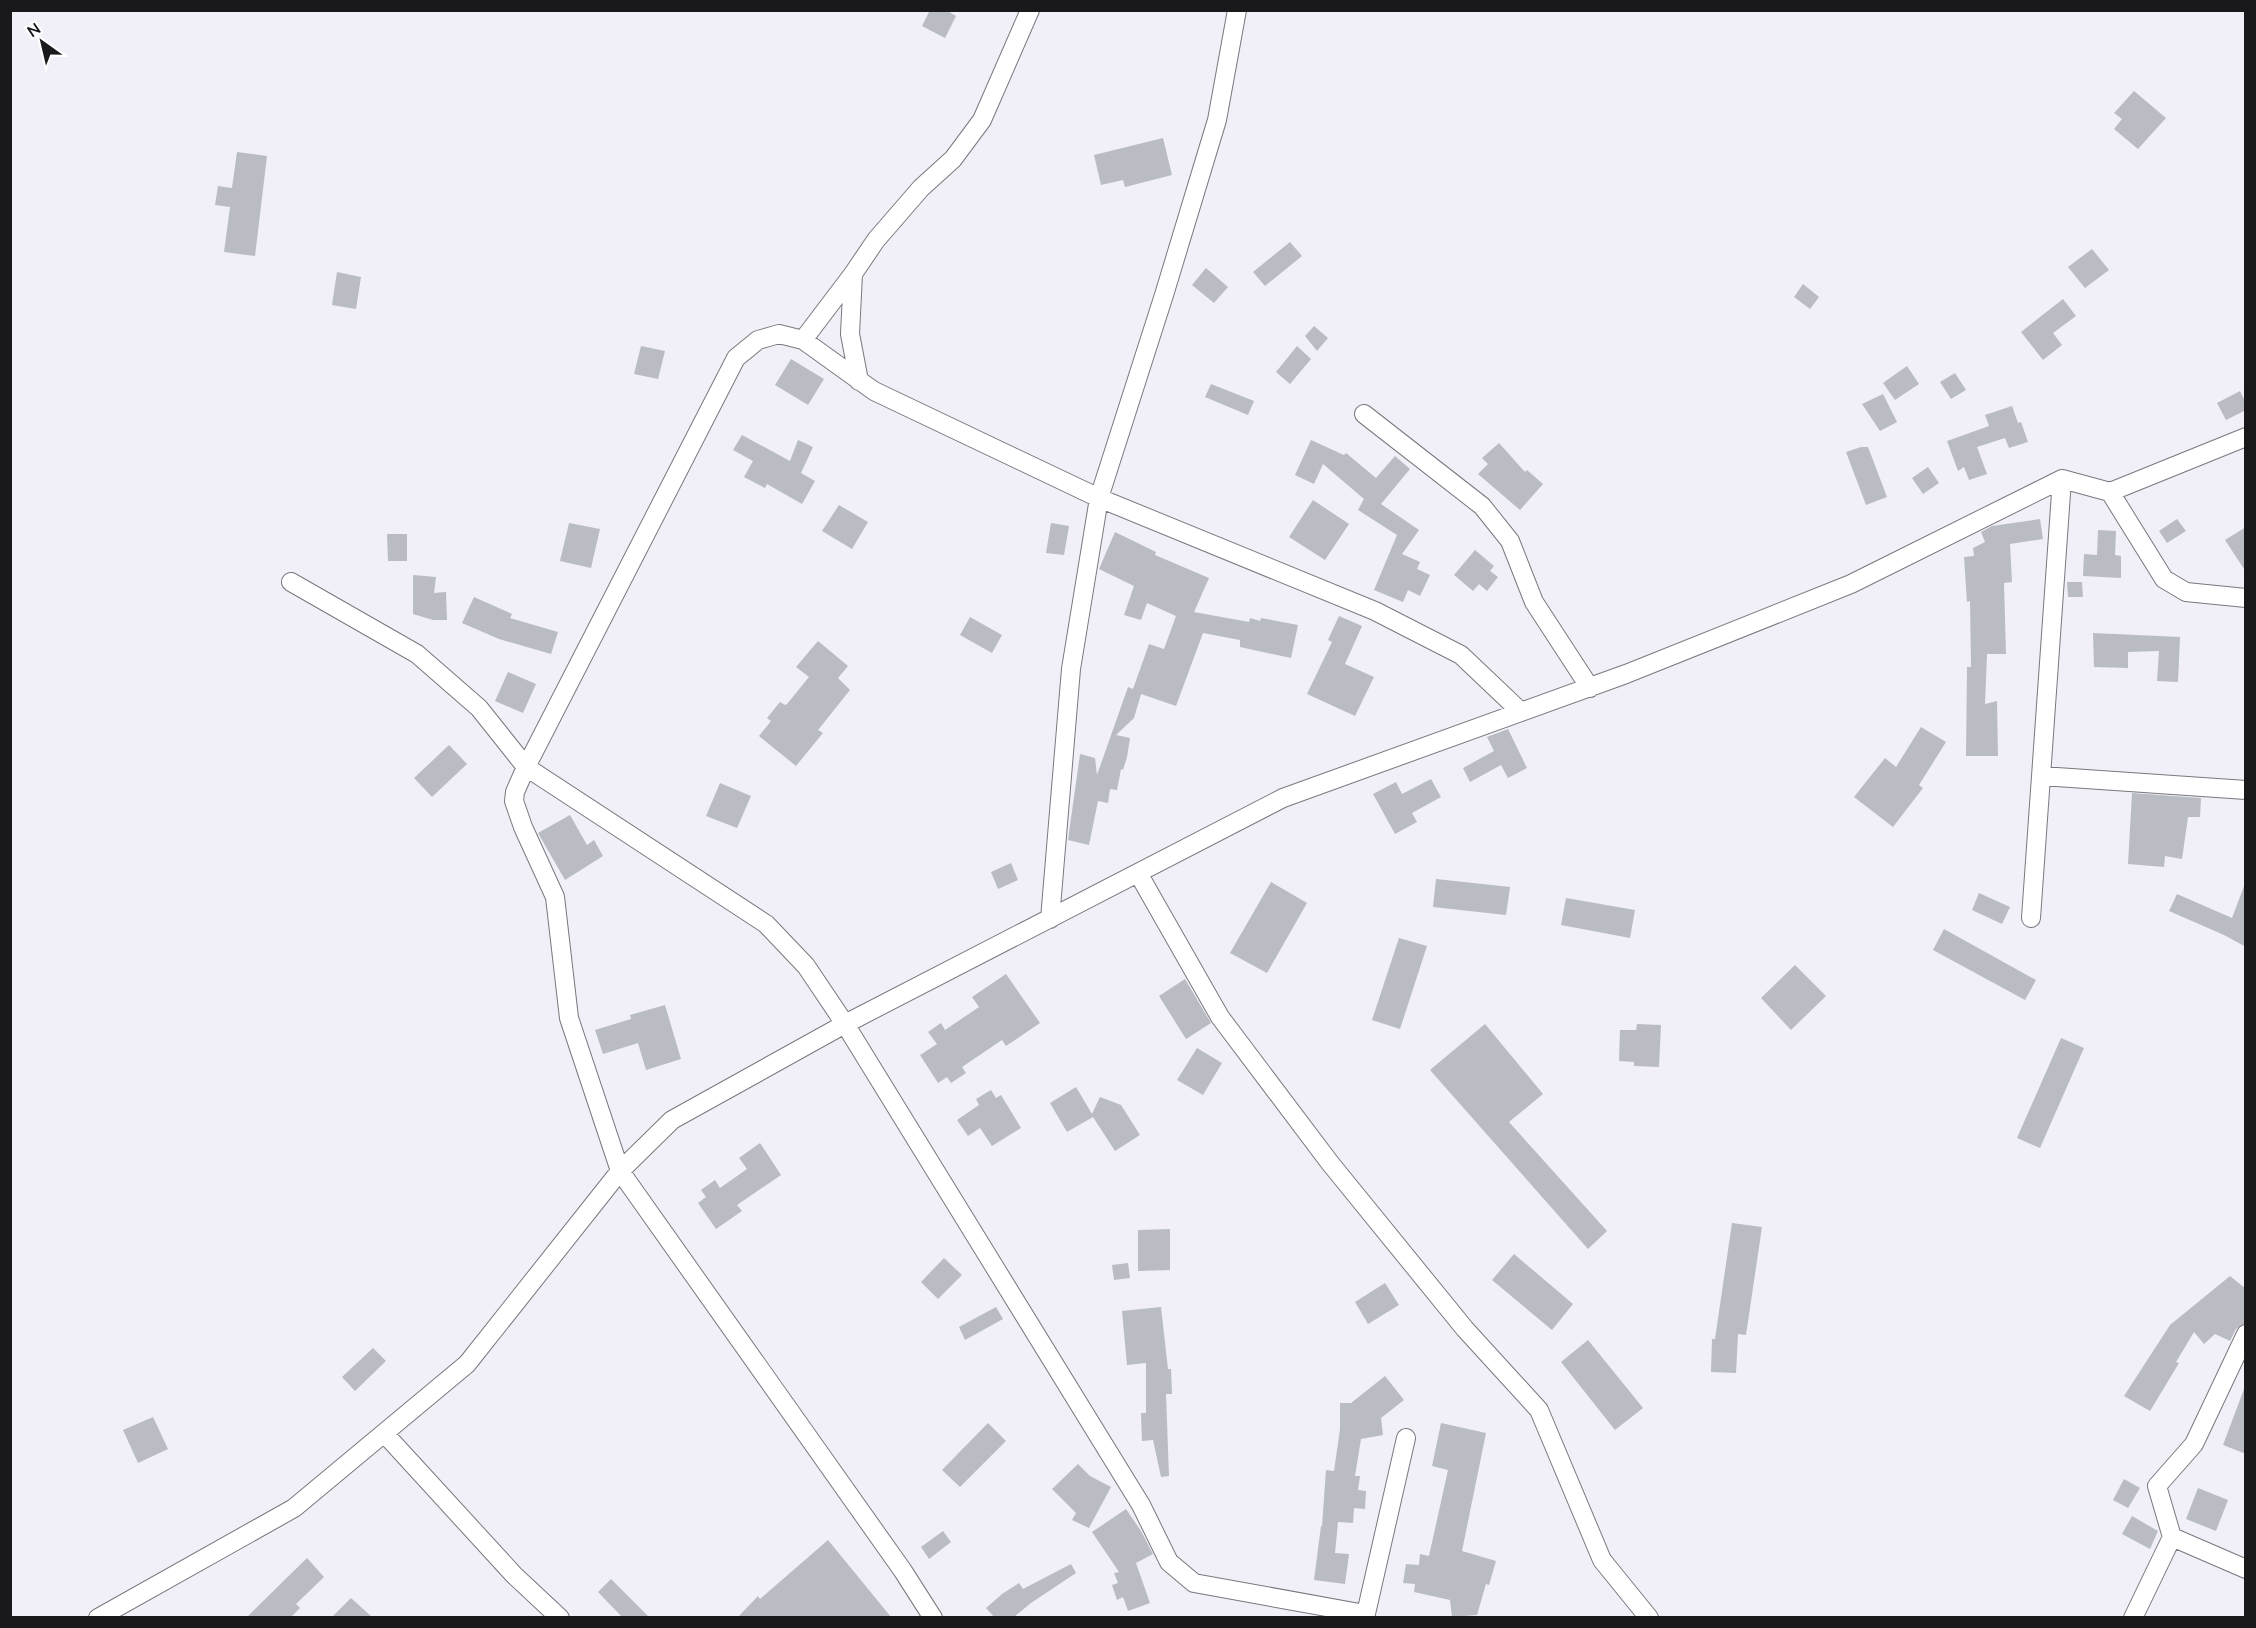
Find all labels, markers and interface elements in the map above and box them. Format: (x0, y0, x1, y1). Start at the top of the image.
north arrow (12, 12, 72, 72)
text: N (23, 18, 45, 43)

